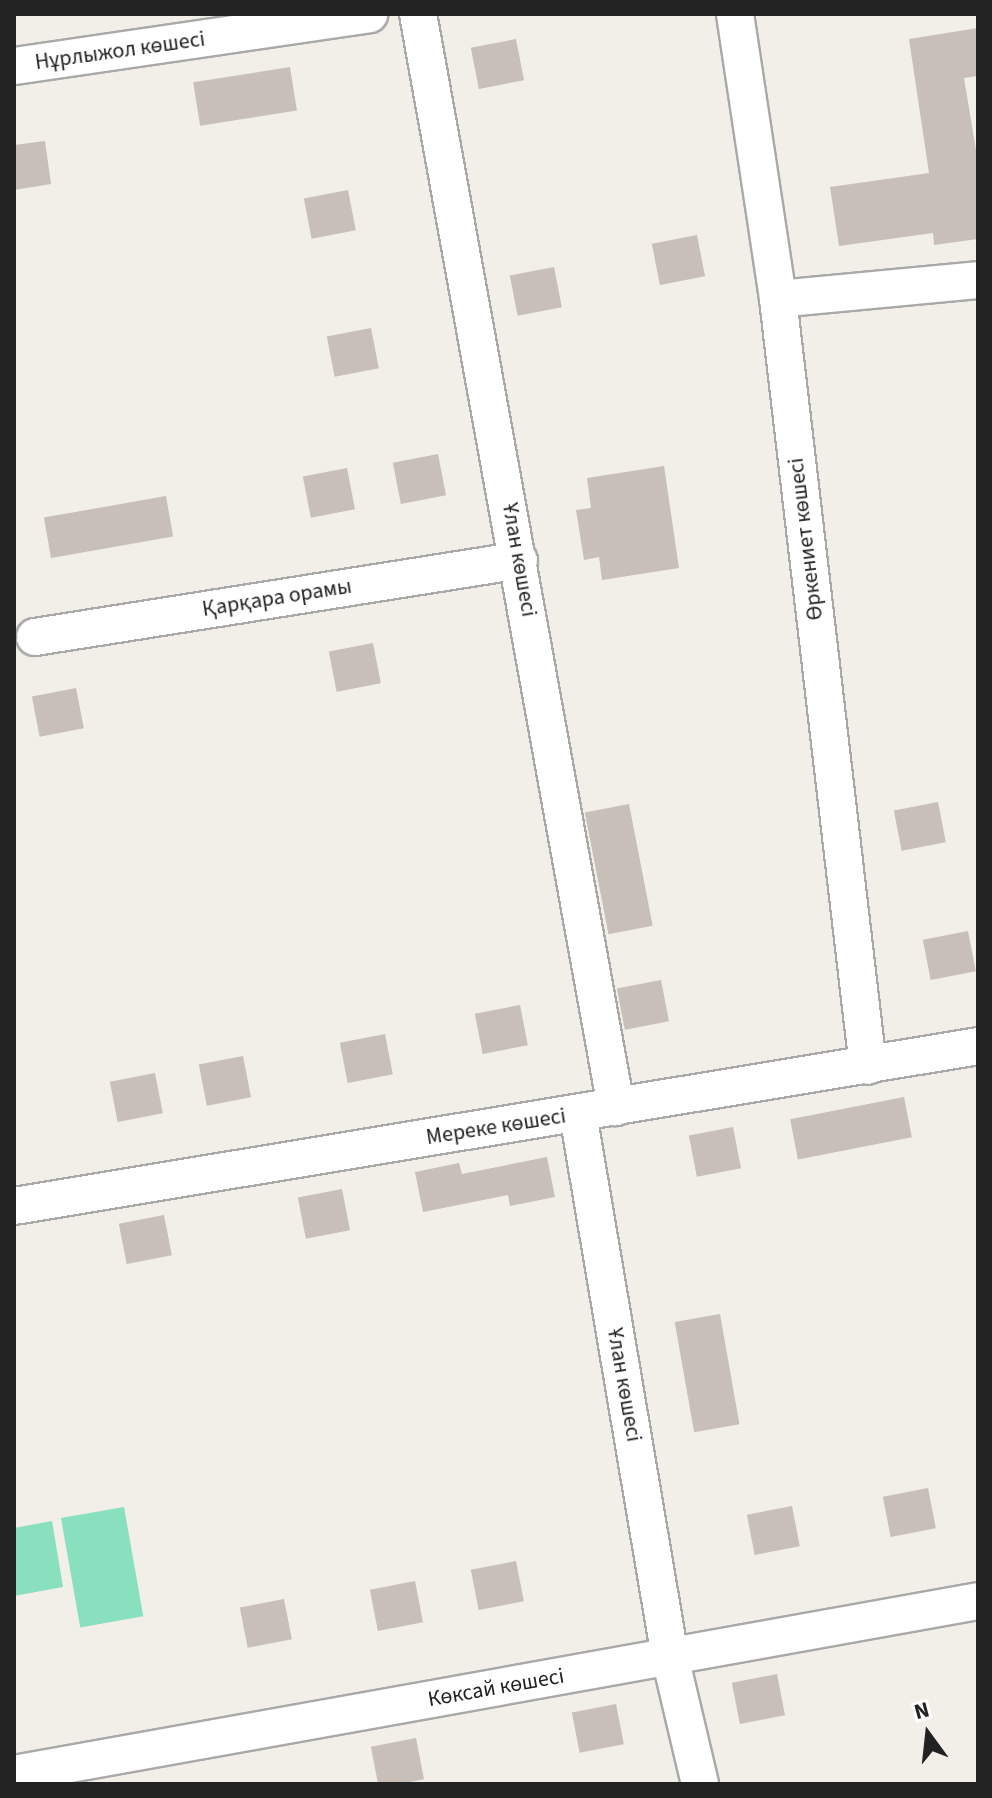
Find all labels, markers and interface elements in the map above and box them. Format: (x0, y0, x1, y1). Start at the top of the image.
street label: Нұрлыжол көшесі (33, 26, 207, 76)
street label: Өркениет көшесі (783, 456, 829, 622)
street label: Ұлан көшесі (496, 501, 542, 619)
street label: Қарқара орамы (200, 573, 354, 623)
street label: Мереке көшесі (424, 1103, 568, 1151)
street label: Ұлан көшесі (601, 1326, 647, 1444)
street label: Көксай көшесі (426, 1663, 566, 1713)
text: N (911, 1693, 933, 1728)
north arrow (888, 1694, 968, 1774)

